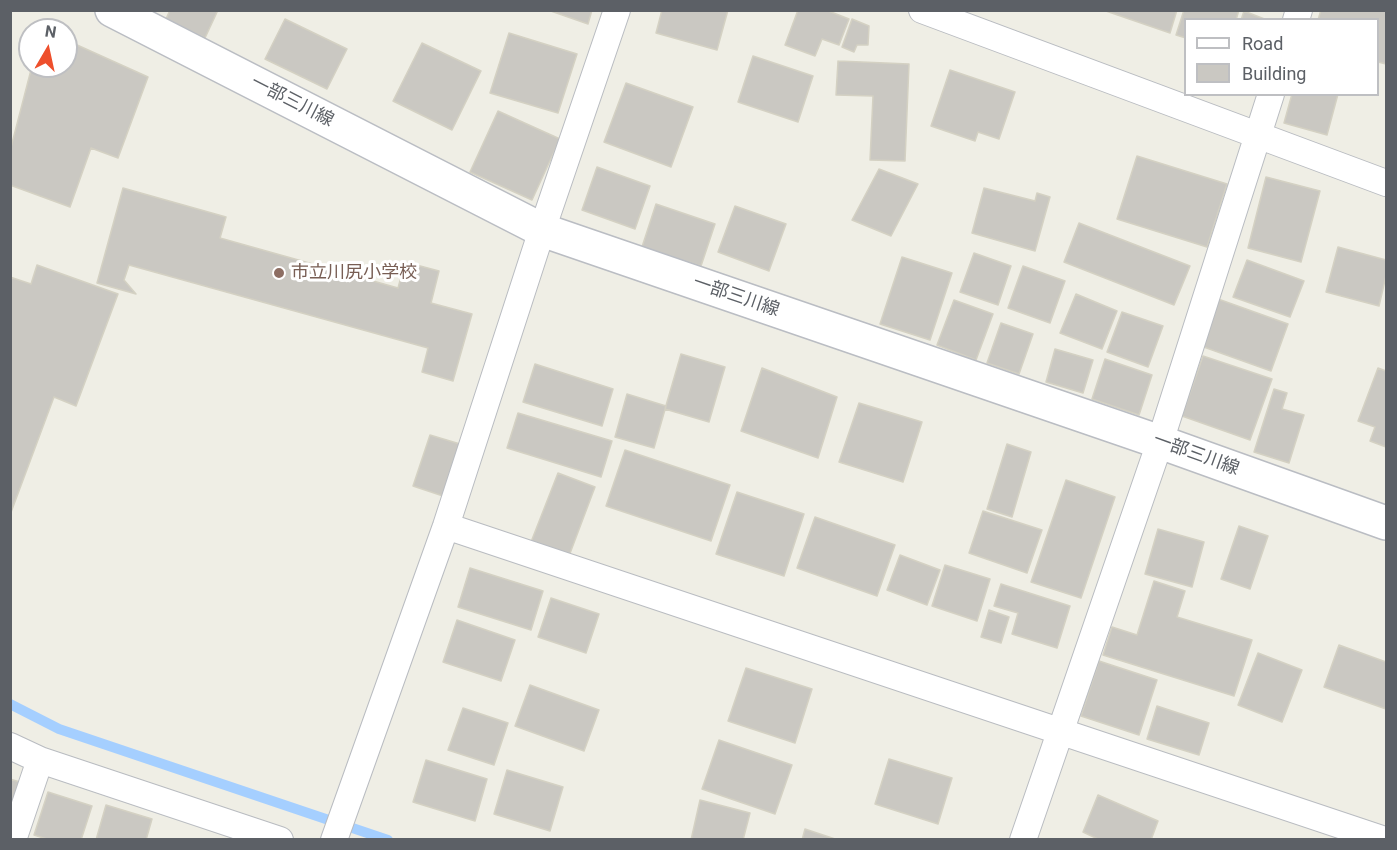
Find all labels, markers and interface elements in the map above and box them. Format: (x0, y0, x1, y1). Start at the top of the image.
north arrow (18, 18, 78, 78)
legend (1184, 18, 1379, 96)
text: N (44, 21, 58, 42)
text: Road (1242, 33, 1283, 54)
text: Building (1242, 63, 1306, 84)
street label: 一部三川線 (247, 72, 337, 132)
place label: 市立川尻小学校 (291, 262, 417, 284)
marker: 市立川尻小学校 (272, 266, 286, 280)
street label: 一部三川線 (690, 272, 782, 322)
street label: 一部三川線 (1150, 429, 1242, 481)

